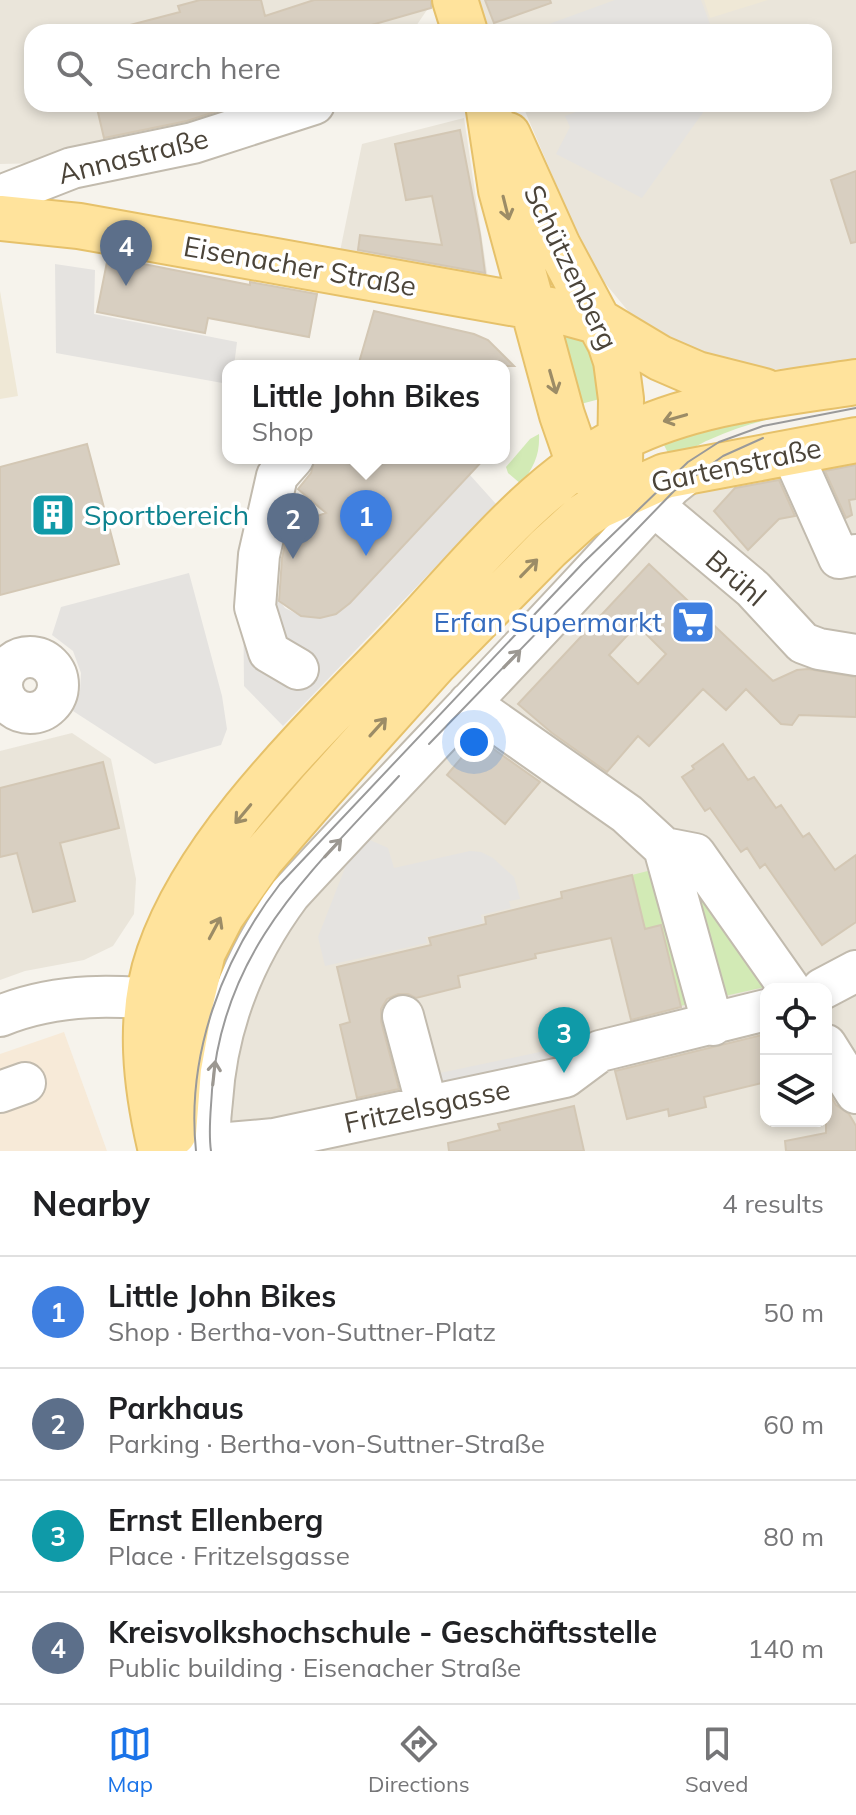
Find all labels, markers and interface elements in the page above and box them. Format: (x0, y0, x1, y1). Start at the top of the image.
search box (24, 24, 832, 112)
icon: search (52, 46, 96, 90)
text: Search here (116, 49, 281, 87)
street label: Annastraße (54, 120, 212, 191)
street label: Schützenberg (517, 179, 626, 355)
one-way arrow (499, 195, 514, 221)
pin: 4 (100, 220, 152, 286)
street label: Eisenacher Straße (181, 228, 419, 303)
popup (222, 360, 510, 464)
one-way arrow (546, 368, 561, 394)
text: Little John Bikes (252, 377, 480, 415)
one-way arrow (662, 411, 688, 426)
text: Shop (252, 415, 314, 448)
street label: Gartenstraße (648, 429, 824, 500)
pin: 1 (340, 490, 392, 556)
building icon: Sportbereich (29, 491, 77, 539)
pin: 2 (267, 493, 319, 559)
place label: Sportbereich (84, 497, 249, 532)
street label: Brühl (699, 542, 774, 613)
one-way arrow (519, 558, 539, 577)
supermarket icon: Erfan Supermarkt (669, 598, 717, 646)
place label: Erfan Supermarkt (434, 604, 662, 639)
one-way arrow (502, 649, 521, 669)
one-way arrow (369, 717, 387, 737)
your location (454, 722, 494, 762)
one-way arrow (234, 804, 252, 824)
one-way arrow (323, 838, 341, 858)
one-way arrow (208, 917, 224, 941)
map controls (760, 983, 832, 1127)
button: locate (760, 983, 832, 1055)
pin: 3 (538, 1007, 590, 1073)
button: layers (760, 1055, 832, 1127)
one-way arrow (207, 1060, 222, 1087)
street label: Fritzelsgasse (341, 1071, 513, 1140)
text: Nearby (32, 1182, 150, 1225)
text: 4 results (722, 1187, 824, 1220)
text: Little John Bikes (108, 1277, 336, 1315)
text: 1 (50, 1296, 66, 1329)
text: 50 m (763, 1296, 824, 1329)
text: Shop · Bertha-von-Suttner-Platz (108, 1315, 496, 1348)
text: Parkhaus (108, 1389, 244, 1427)
text: 2 (50, 1408, 66, 1441)
text: 60 m (763, 1408, 824, 1441)
text: Parking · Bertha-von-Suttner-Straße (108, 1427, 545, 1460)
text: Ernst Ellenberg (108, 1501, 324, 1539)
text: 3 (50, 1520, 66, 1553)
text: 80 m (763, 1520, 824, 1553)
text: Place · Fritzelsgasse (108, 1539, 350, 1572)
text: Kreisvolkshochschule - Geschäftsstelle (108, 1613, 657, 1651)
text: 4 (50, 1632, 66, 1665)
text: 140 m (748, 1632, 824, 1665)
text: Public building · Eisenacher Straße (108, 1651, 521, 1684)
tab: Map (108, 1722, 153, 1798)
tab: Directions (368, 1722, 470, 1798)
tab: Saved (685, 1722, 748, 1798)

